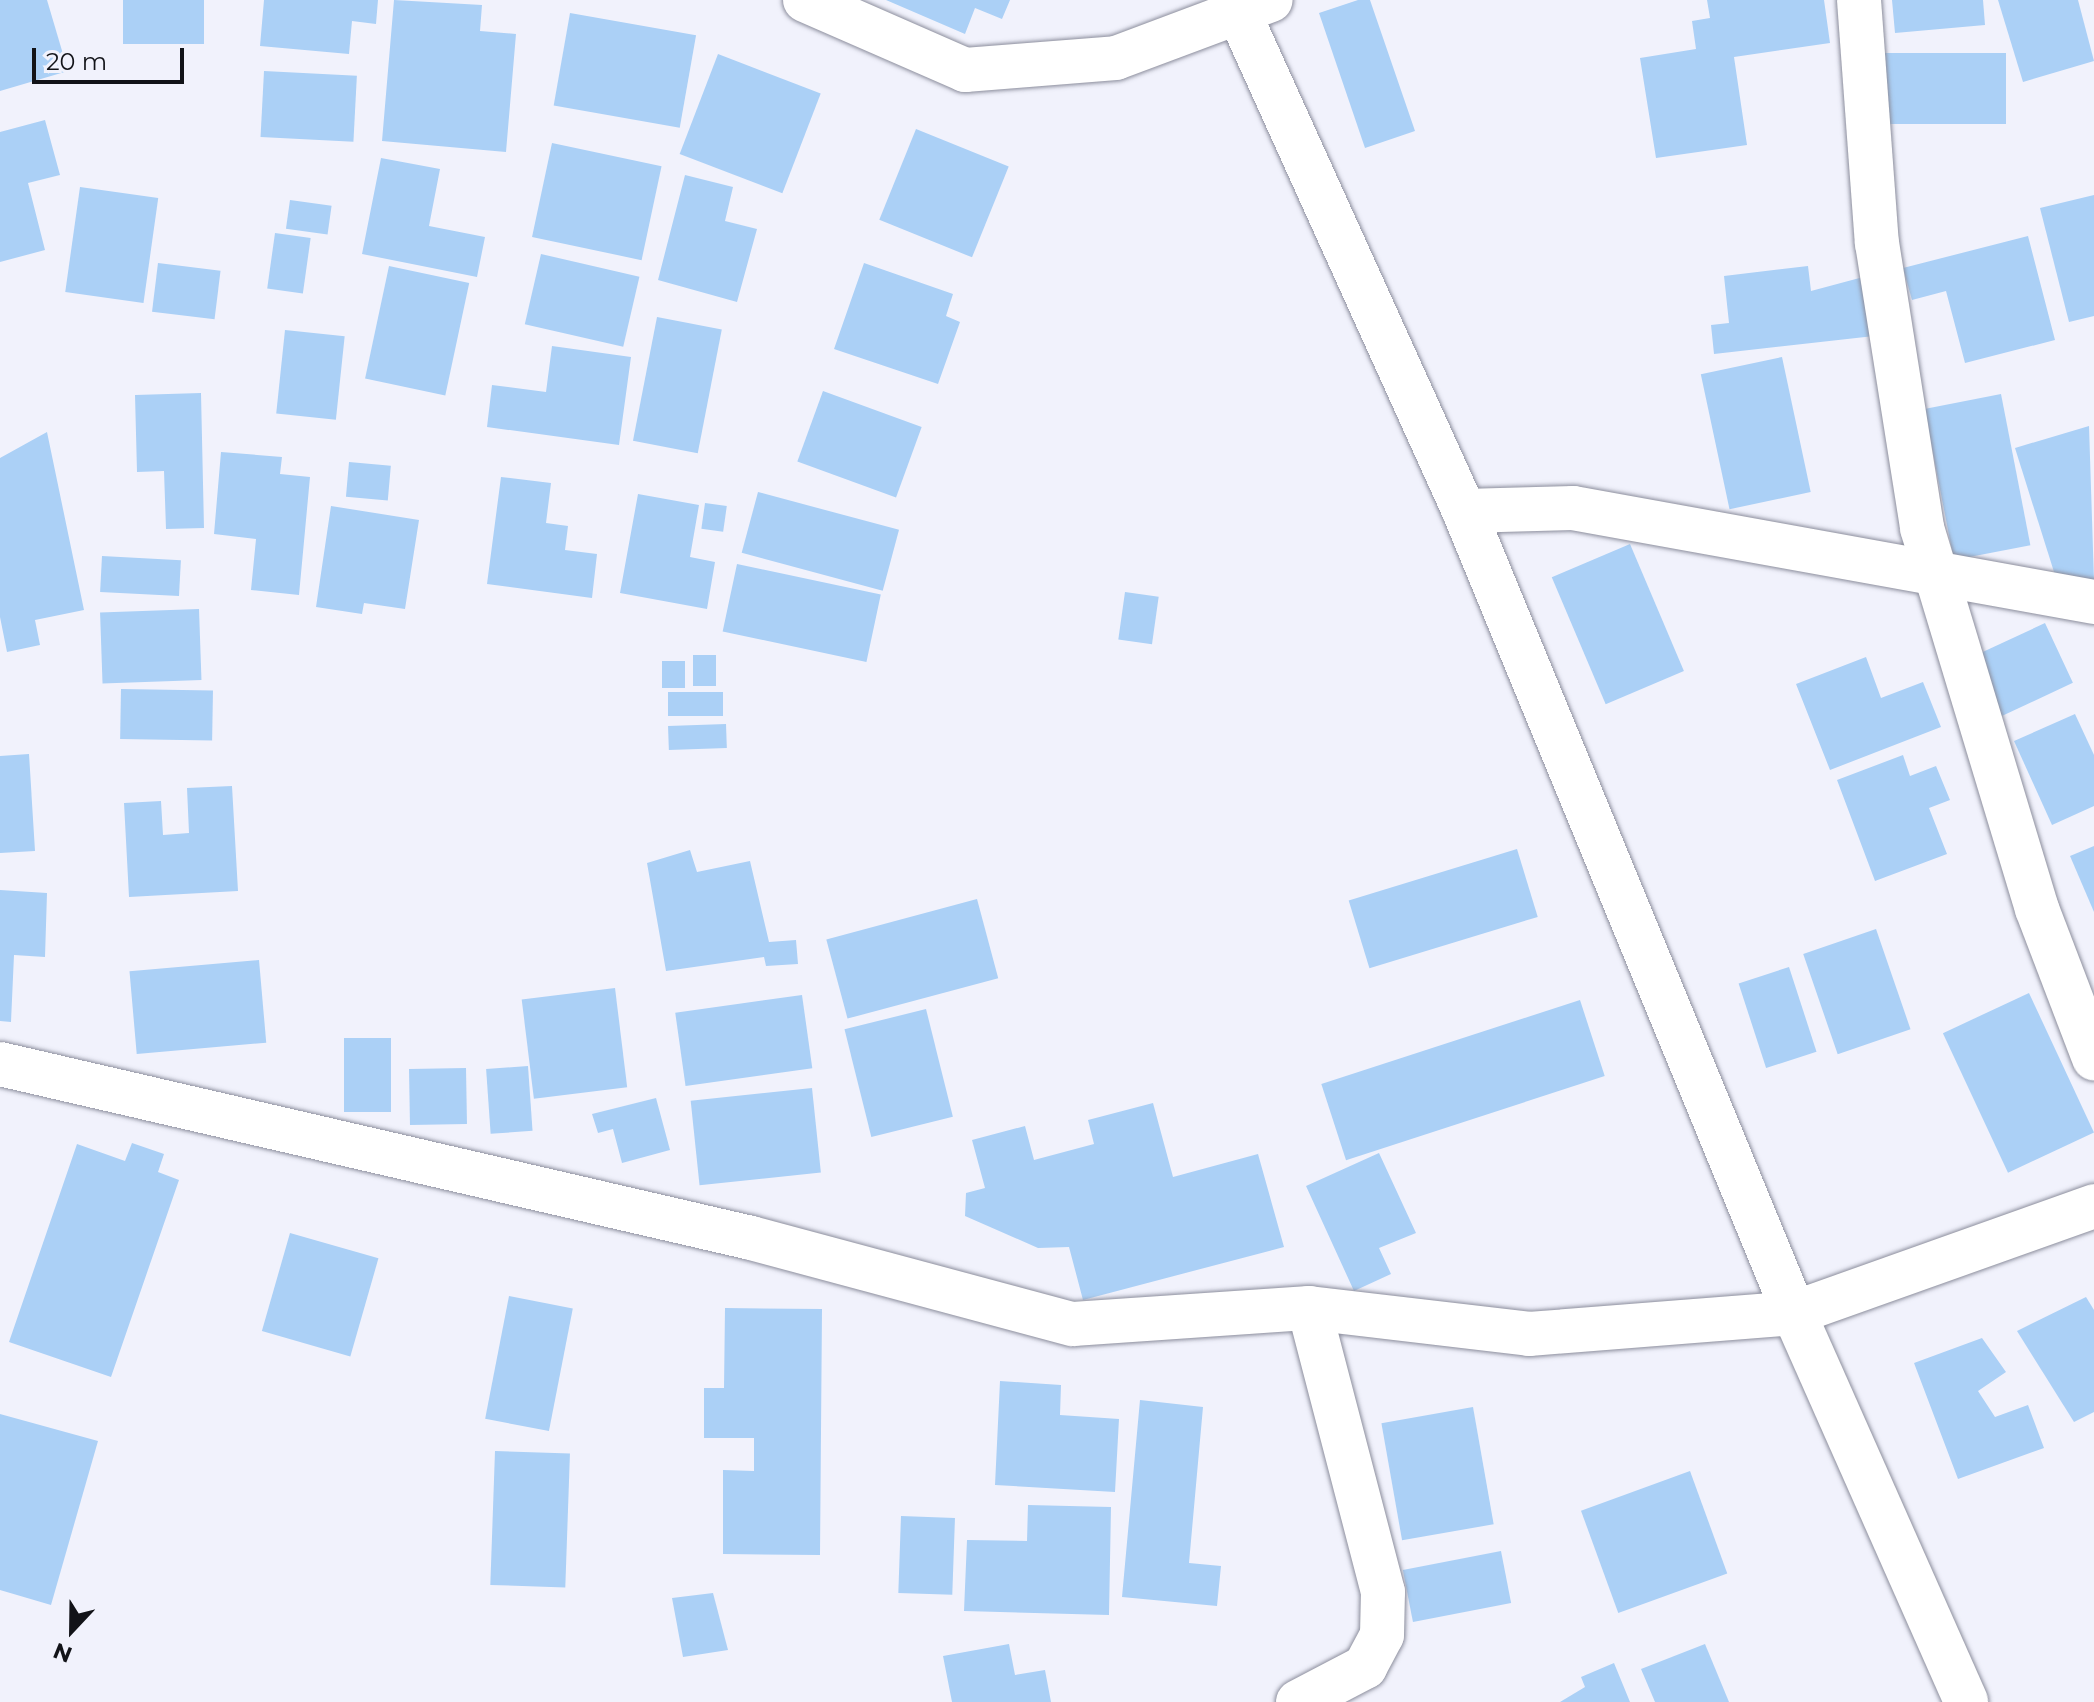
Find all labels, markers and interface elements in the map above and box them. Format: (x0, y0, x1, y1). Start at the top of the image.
scale bar (36, 32, 188, 82)
text: 20 m (46, 47, 107, 76)
north arrow (32, 1590, 112, 1670)
text: N (50, 1637, 76, 1669)

